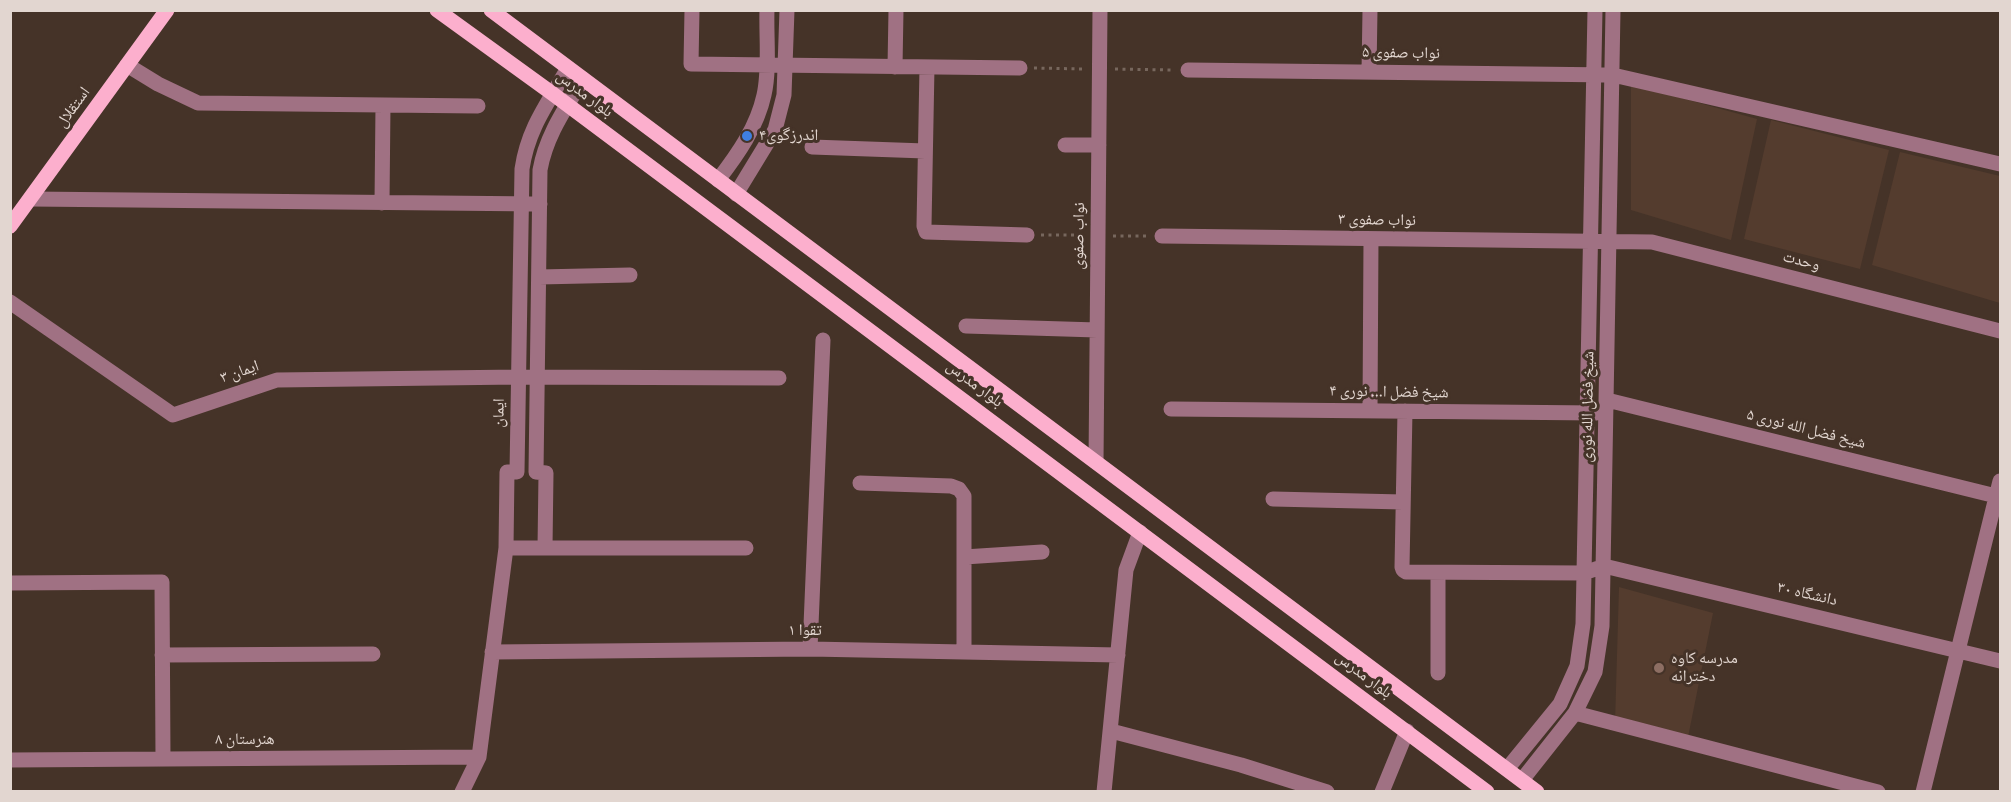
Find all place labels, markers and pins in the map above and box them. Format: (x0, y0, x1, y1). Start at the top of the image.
place label: اندرزگوی۴ (759, 126, 818, 146)
marker: اندرزگوی۴ (740, 129, 754, 143)
place label: مدرسه کاوه دخترانه (1671, 649, 1738, 687)
marker: مدرسه کاوه دخترانه (1652, 661, 1666, 675)

